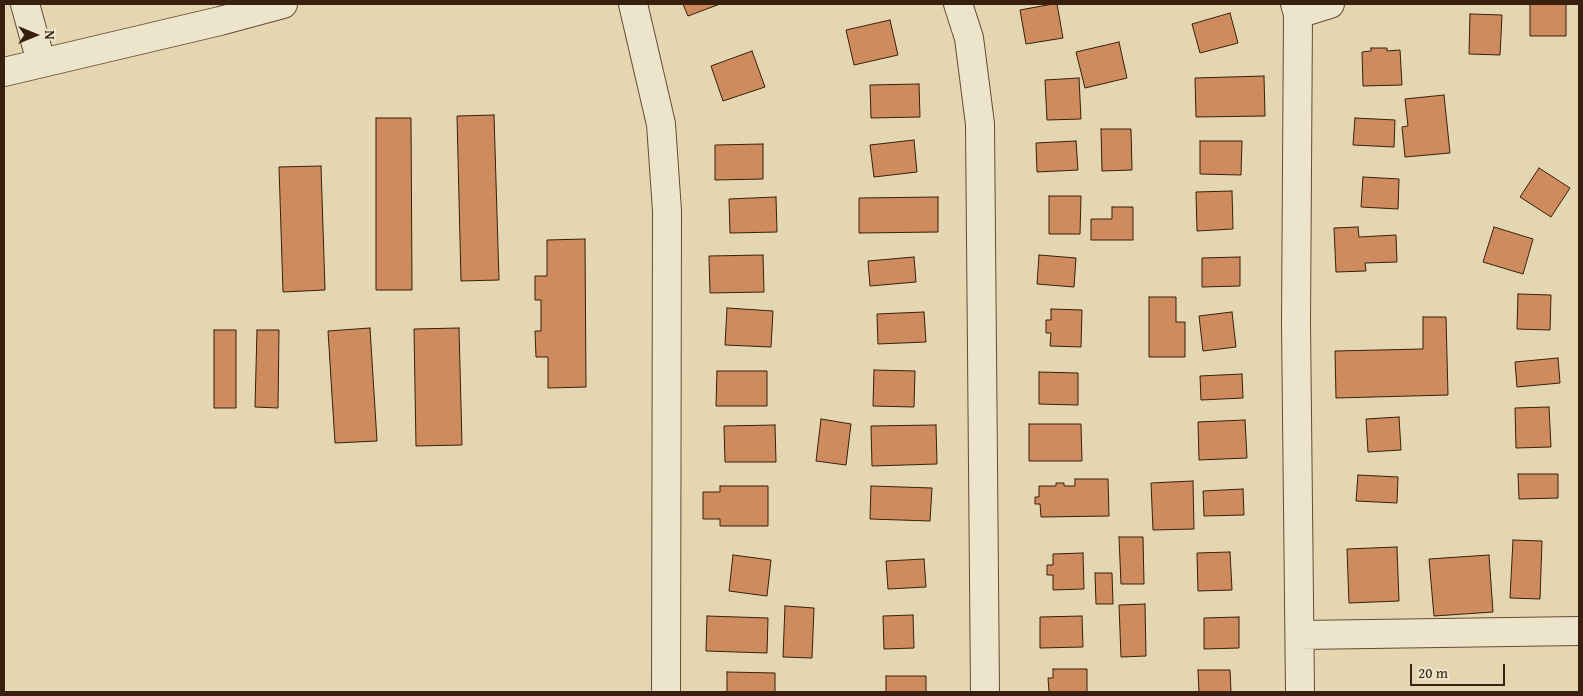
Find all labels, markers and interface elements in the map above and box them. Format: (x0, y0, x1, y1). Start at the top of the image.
north arrow (10, 10, 60, 60)
text: N (40, 30, 60, 40)
scale bar (1413, 654, 1508, 686)
text: 20 m (1418, 662, 1448, 683)

